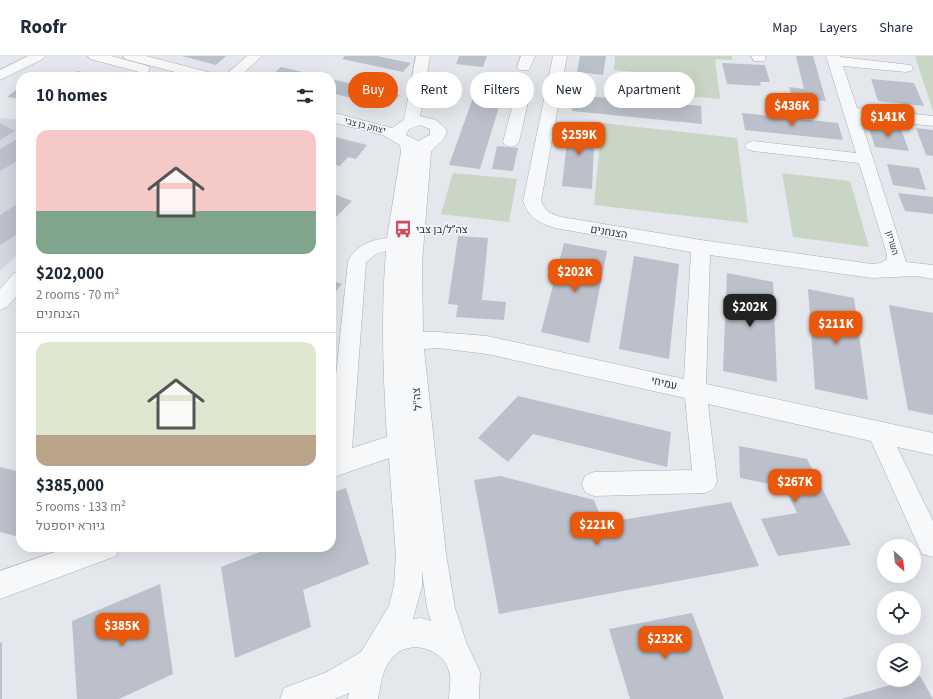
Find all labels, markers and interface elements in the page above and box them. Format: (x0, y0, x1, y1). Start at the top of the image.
text: Roofr (20, 14, 67, 41)
text: Map (772, 18, 797, 38)
text: Layers (819, 18, 857, 38)
text: Share (879, 18, 913, 38)
chip: Buy (348, 72, 398, 108)
chip: Rent (406, 72, 462, 108)
chip: Filters (470, 72, 534, 108)
chip: New (542, 72, 596, 108)
chip: Apartment (604, 72, 695, 108)
text: 10 homes (36, 84, 107, 108)
icon: filters (294, 85, 316, 107)
pin: $436K (764, 93, 820, 127)
text: $436K (774, 97, 810, 115)
pin: $141K (860, 104, 916, 138)
text: $141K (870, 108, 906, 126)
street label: יצחק בן צבי (343, 115, 387, 137)
pin: $259K (551, 122, 607, 156)
text: $259K (561, 126, 597, 144)
icon: home (140, 156, 212, 228)
bus stop icon: צה״ל/בן צבי (393, 219, 413, 239)
place label: צה״ל/בן צבי (416, 222, 468, 237)
street label: הצנחנים (589, 222, 629, 242)
street label: השריון (882, 229, 902, 257)
pin: $202K (547, 259, 603, 293)
text: $202,000 (36, 262, 104, 286)
text: $202K (557, 263, 593, 281)
text: 2 rooms · 70 m² (36, 286, 119, 304)
pin: $202K (722, 294, 778, 328)
text: $202K (732, 298, 768, 316)
text: הצנחנים (36, 305, 80, 323)
pin: $211K (808, 311, 864, 345)
text: $211K (818, 315, 854, 333)
icon: home (140, 368, 212, 440)
street label: עמיחי (649, 373, 679, 393)
street label: צה"ל (408, 387, 426, 411)
pin: $267K (767, 469, 823, 503)
text: $267K (777, 473, 813, 491)
text: $385,000 (36, 474, 104, 498)
text: 5 rooms · 133 m² (36, 498, 126, 516)
pin: $221K (569, 512, 625, 546)
text: $221K (579, 516, 615, 534)
text: גיורא יוספטל (36, 517, 105, 535)
north arrow (877, 539, 921, 583)
map controls (877, 539, 921, 687)
button: locate (877, 591, 921, 635)
pin: $385K (94, 613, 150, 647)
text: $385K (104, 617, 140, 635)
pin: $232K (637, 626, 693, 660)
text: $232K (647, 630, 683, 648)
button: layers (877, 643, 921, 687)

